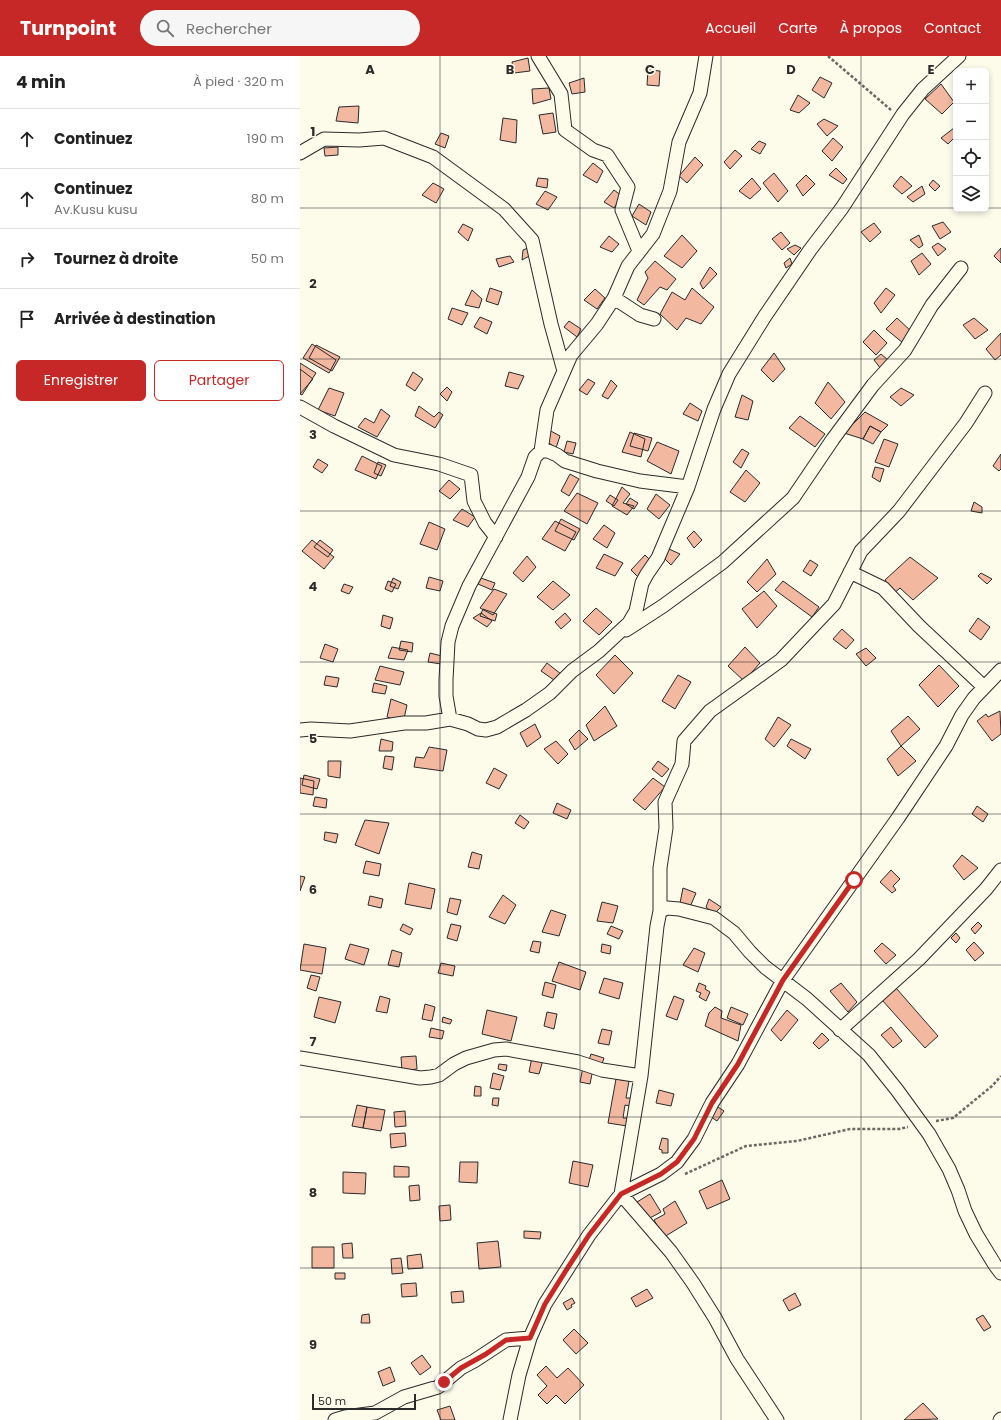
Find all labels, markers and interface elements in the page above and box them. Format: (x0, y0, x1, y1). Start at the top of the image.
search box (140, 10, 420, 46)
text: Turnpoint (20, 15, 116, 42)
icon: search (154, 17, 176, 39)
text: Rechercher (186, 18, 272, 39)
text: Accueil (705, 18, 756, 38)
text: Carte (778, 18, 818, 38)
text: À propos (840, 18, 902, 38)
text: Contact (924, 18, 981, 38)
text: A (365, 60, 375, 79)
text: B (506, 60, 515, 79)
text: C (645, 60, 655, 79)
text: D (786, 60, 796, 79)
text: E (927, 60, 935, 79)
map controls (953, 68, 989, 212)
button: + (953, 68, 989, 104)
text: 4 min (16, 70, 66, 94)
text: À pied · 320 m (193, 72, 284, 91)
button: − (953, 104, 989, 140)
text: 1 (311, 122, 315, 141)
icon: ahead (16, 128, 38, 150)
text: Continuez (54, 128, 133, 149)
text: 190 m (247, 129, 284, 148)
button: locate (953, 140, 989, 176)
button: layers (953, 176, 989, 212)
text: Continuez (54, 178, 133, 199)
icon: ahead (16, 188, 38, 210)
text: 80 m (251, 189, 284, 208)
text: Av.Kusu kusu (54, 200, 138, 219)
icon: right (16, 248, 38, 270)
text: Tournez à droite (54, 248, 178, 269)
text: 50 m (251, 249, 284, 268)
text: 2 (309, 274, 317, 293)
icon: arrive (16, 308, 38, 330)
text: Arrivée à destination (54, 308, 216, 329)
button: Enregistrer (16, 360, 146, 401)
button: Partager (154, 360, 284, 401)
text: 3 (309, 425, 317, 444)
text: 4 (309, 577, 318, 596)
text: 5 (309, 729, 317, 748)
route start (845, 871, 863, 889)
text: 6 (309, 880, 317, 899)
text: 7 (310, 1032, 317, 1051)
text: 8 (309, 1183, 317, 1202)
text: 9 (309, 1335, 317, 1354)
route end (435, 1373, 453, 1391)
scale bar (312, 1392, 416, 1411)
text: 50 m (318, 1393, 346, 1409)

